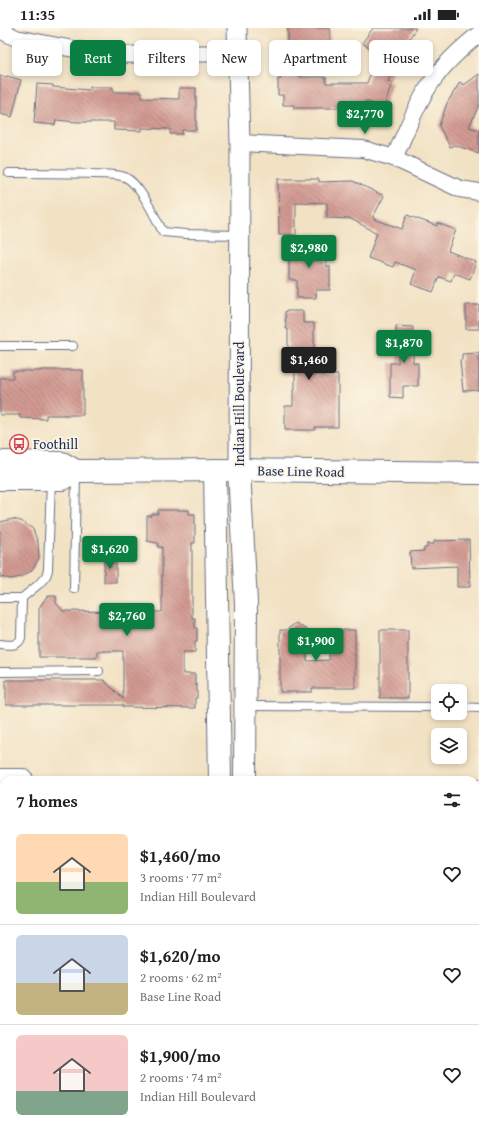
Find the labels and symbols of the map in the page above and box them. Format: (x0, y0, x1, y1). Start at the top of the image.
pin: $2,770 (332, 101, 398, 135)
pin: $2,980 (276, 235, 342, 269)
pin: $1,870 (371, 330, 437, 364)
street label: Indian Hill Boulevard (229, 341, 249, 466)
pin: $1,460 (276, 347, 342, 381)
bus stop icon: Foothill (8, 433, 30, 455)
place label: Foothill (33, 434, 78, 454)
street label: Base Line Road (257, 460, 345, 482)
pin: $1,620 (77, 536, 143, 570)
pin: $2,760 (94, 603, 160, 637)
pin: $1,900 (283, 628, 349, 662)

